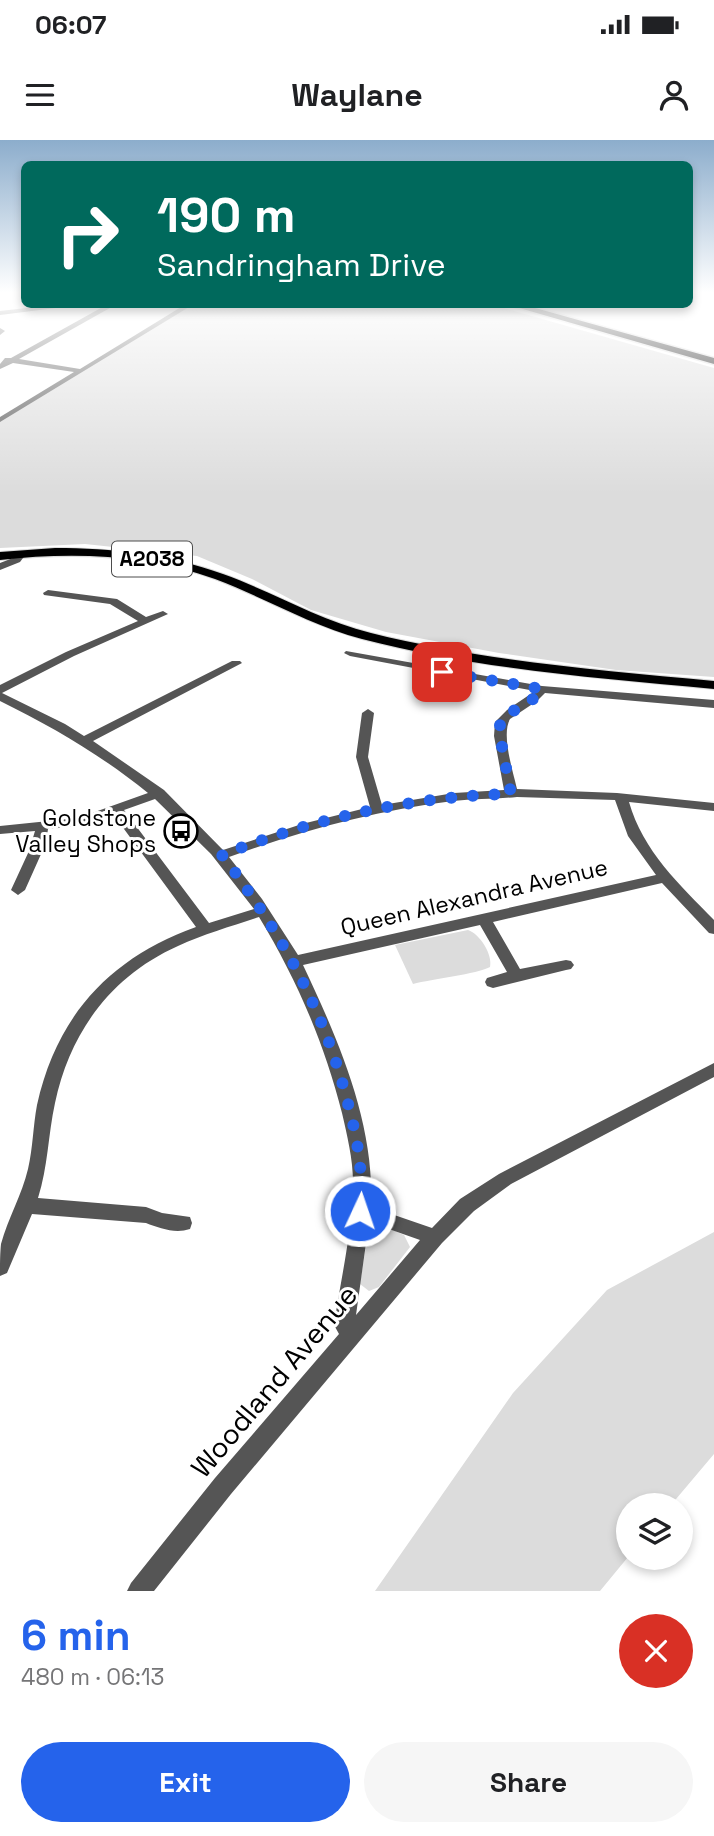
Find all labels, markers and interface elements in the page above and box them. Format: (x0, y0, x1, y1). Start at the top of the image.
text: 06:07 (35, 8, 106, 42)
text: Waylane (291, 75, 423, 115)
icon: menu (21, 76, 59, 114)
icon: person (655, 76, 693, 114)
text: 190 m (157, 184, 295, 246)
icon: right (42, 189, 133, 280)
text: Sandringham Drive (157, 245, 446, 285)
road number: A2038 (112, 542, 192, 576)
pin (412, 642, 472, 702)
icon: arrive (423, 653, 461, 691)
place label: Goldstone Valley Shops (15, 803, 156, 859)
bus stop icon: Goldstone Valley Shops (162, 812, 200, 850)
street label: Queen Alexandra Avenue (338, 852, 610, 942)
position arrow (323, 1174, 397, 1248)
street label: Woodland Avenue (183, 1277, 365, 1485)
map controls (616, 1493, 693, 1570)
button: layers (616, 1493, 693, 1570)
text: 6 min (21, 1609, 131, 1662)
button: close (619, 1614, 693, 1688)
text: 480 m · 06:13 (21, 1662, 164, 1692)
button: Exit (21, 1742, 350, 1822)
button: Share (364, 1742, 693, 1822)

